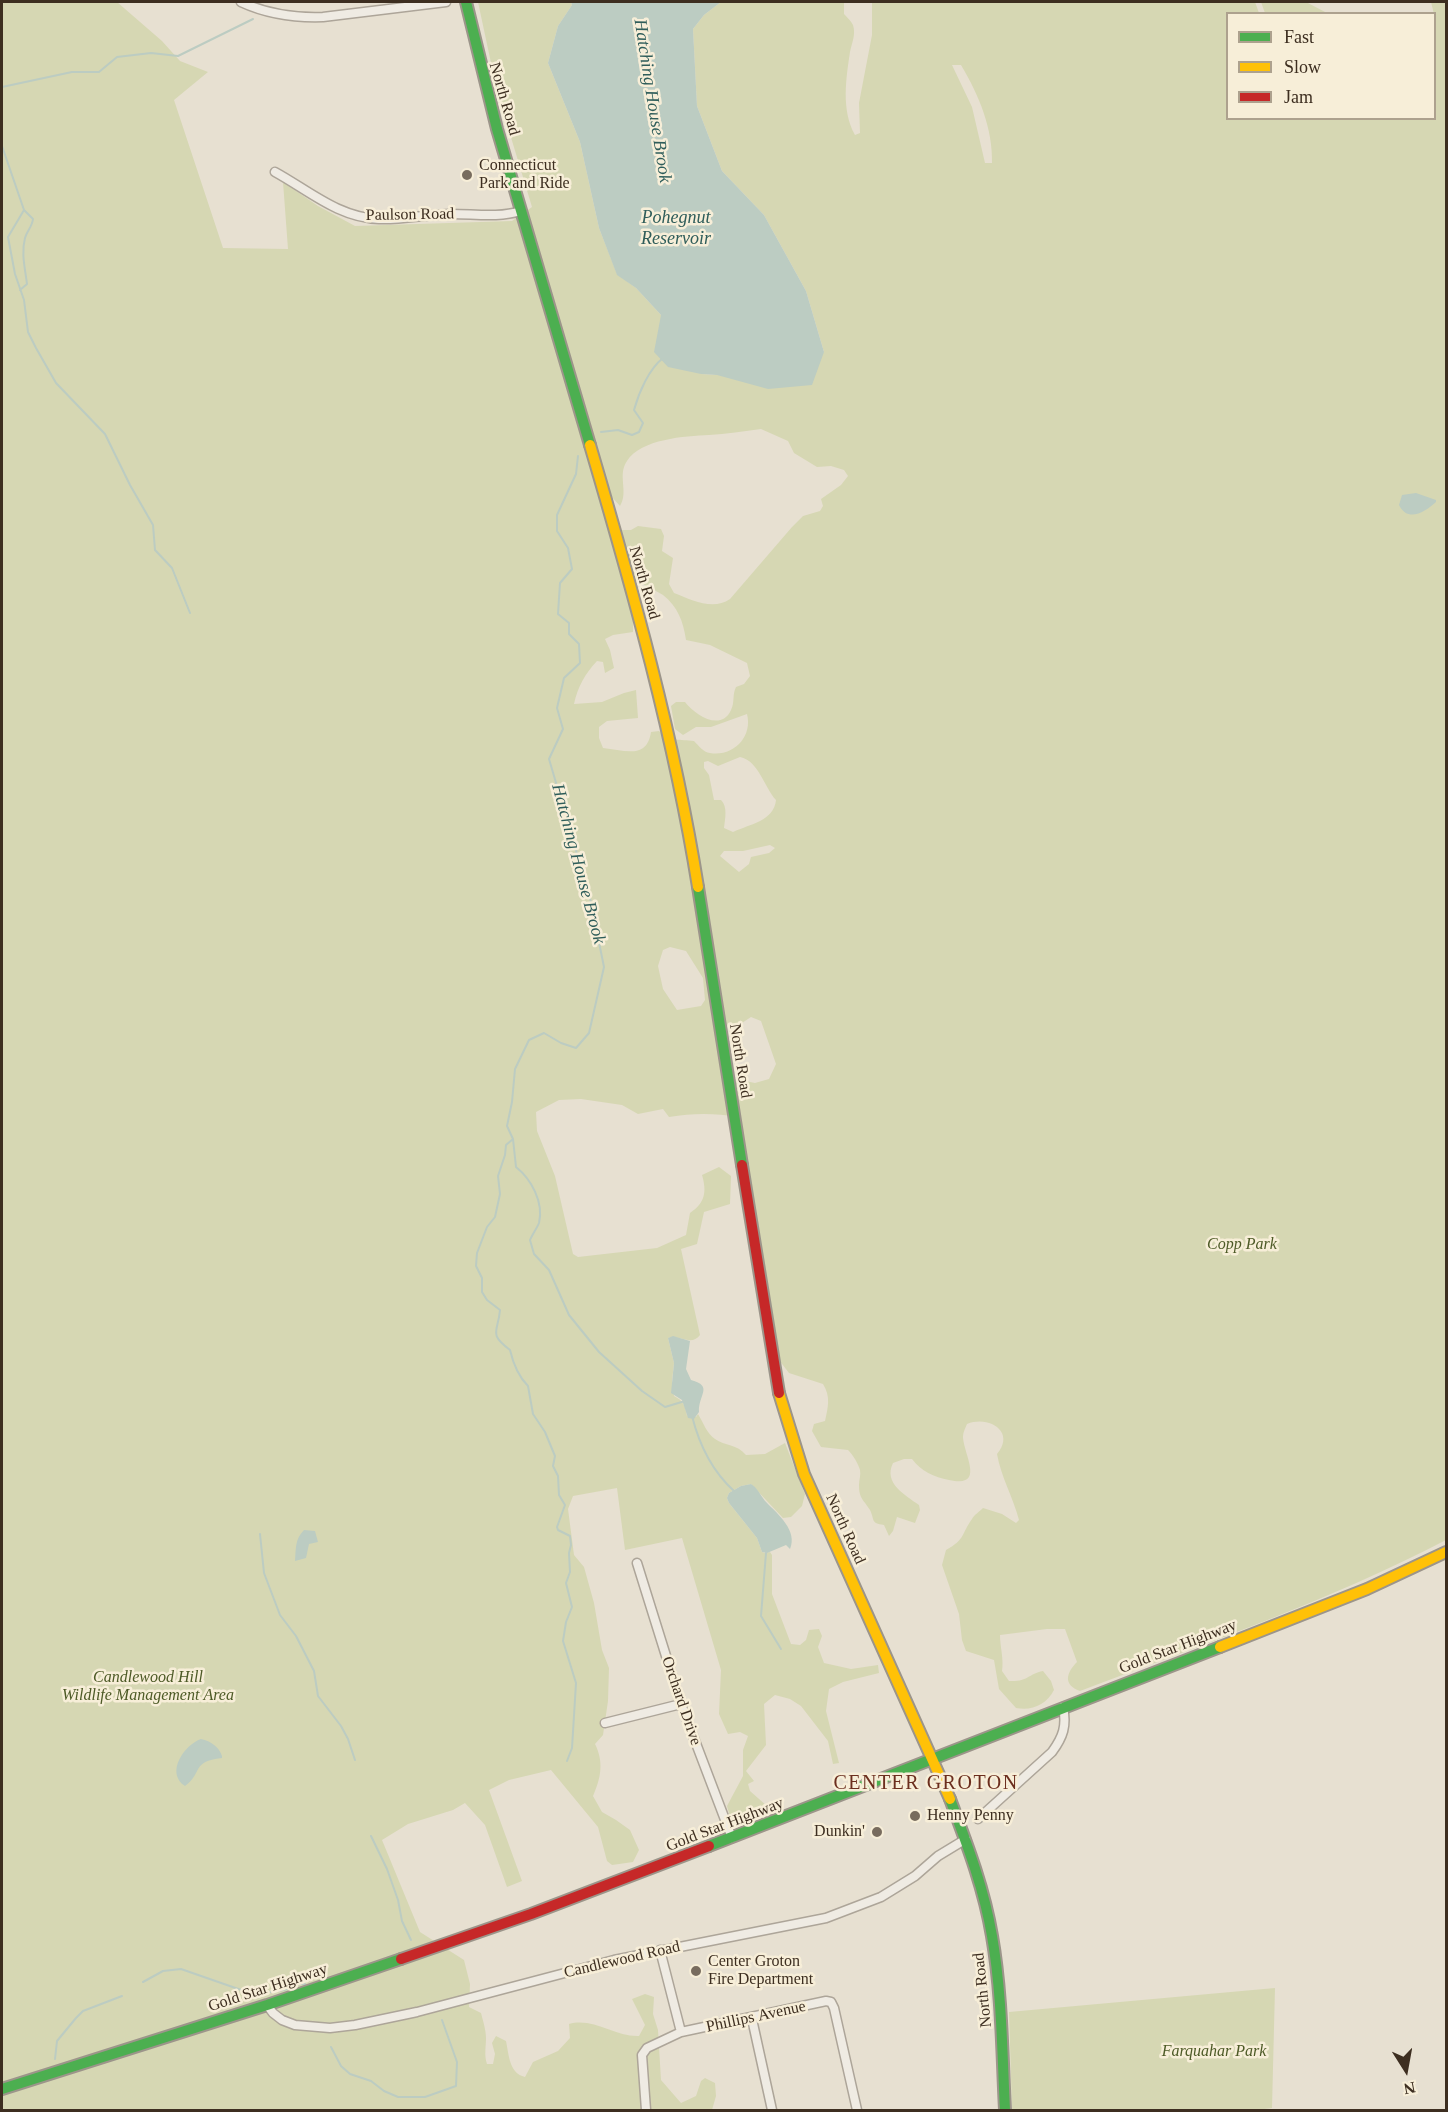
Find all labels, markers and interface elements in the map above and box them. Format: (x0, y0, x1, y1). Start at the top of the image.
legend (1226, 12, 1436, 120)
water label: Hatching House Brook (628, 18, 676, 184)
text: Fast (1284, 27, 1314, 47)
text: Slow (1284, 57, 1321, 77)
street label: North Road (484, 60, 524, 138)
text: Jam (1284, 87, 1313, 107)
place label: Connecticut Park and Ride (479, 156, 570, 194)
marker: Connecticut Park and Ride (460, 168, 474, 182)
street label: Paulson Road (366, 205, 454, 225)
water label: Pohegnut Reservoir (641, 207, 711, 250)
street label: North Road (624, 544, 664, 622)
water label: Hatching House Brook (546, 781, 610, 947)
street label: North Road (725, 1022, 755, 1100)
park label: Copp Park (1207, 1235, 1277, 1255)
street label: North Road (821, 1491, 869, 1567)
street label: Gold Star Highway (1116, 1616, 1240, 1678)
street label: Orchard Drive (657, 1654, 705, 1748)
park label: Candlewood Hill Wildlife Management Area (62, 1668, 234, 1706)
district label: CENTER GROTON (833, 1772, 1019, 1796)
street label: Gold Star Highway (663, 1794, 787, 1856)
place label: Henny Penny (927, 1806, 1014, 1826)
marker: Henny Penny (908, 1809, 922, 1823)
place label: Dunkin' (814, 1822, 865, 1842)
marker: Dunkin' (870, 1825, 884, 1839)
street label: Candlewood Road (562, 1937, 682, 1983)
place label: Center Groton Fire Department (708, 1952, 813, 1990)
street label: North Road (970, 1952, 996, 2028)
street label: Gold Star Highway (206, 1960, 330, 2016)
marker: Center Groton Fire Department (689, 1964, 703, 1978)
street label: Phillips Avenue (704, 1997, 808, 2037)
north arrow (1376, 2040, 1436, 2100)
park label: Farquahar Park (1162, 2042, 1266, 2062)
text: N (1402, 2079, 1417, 2098)

